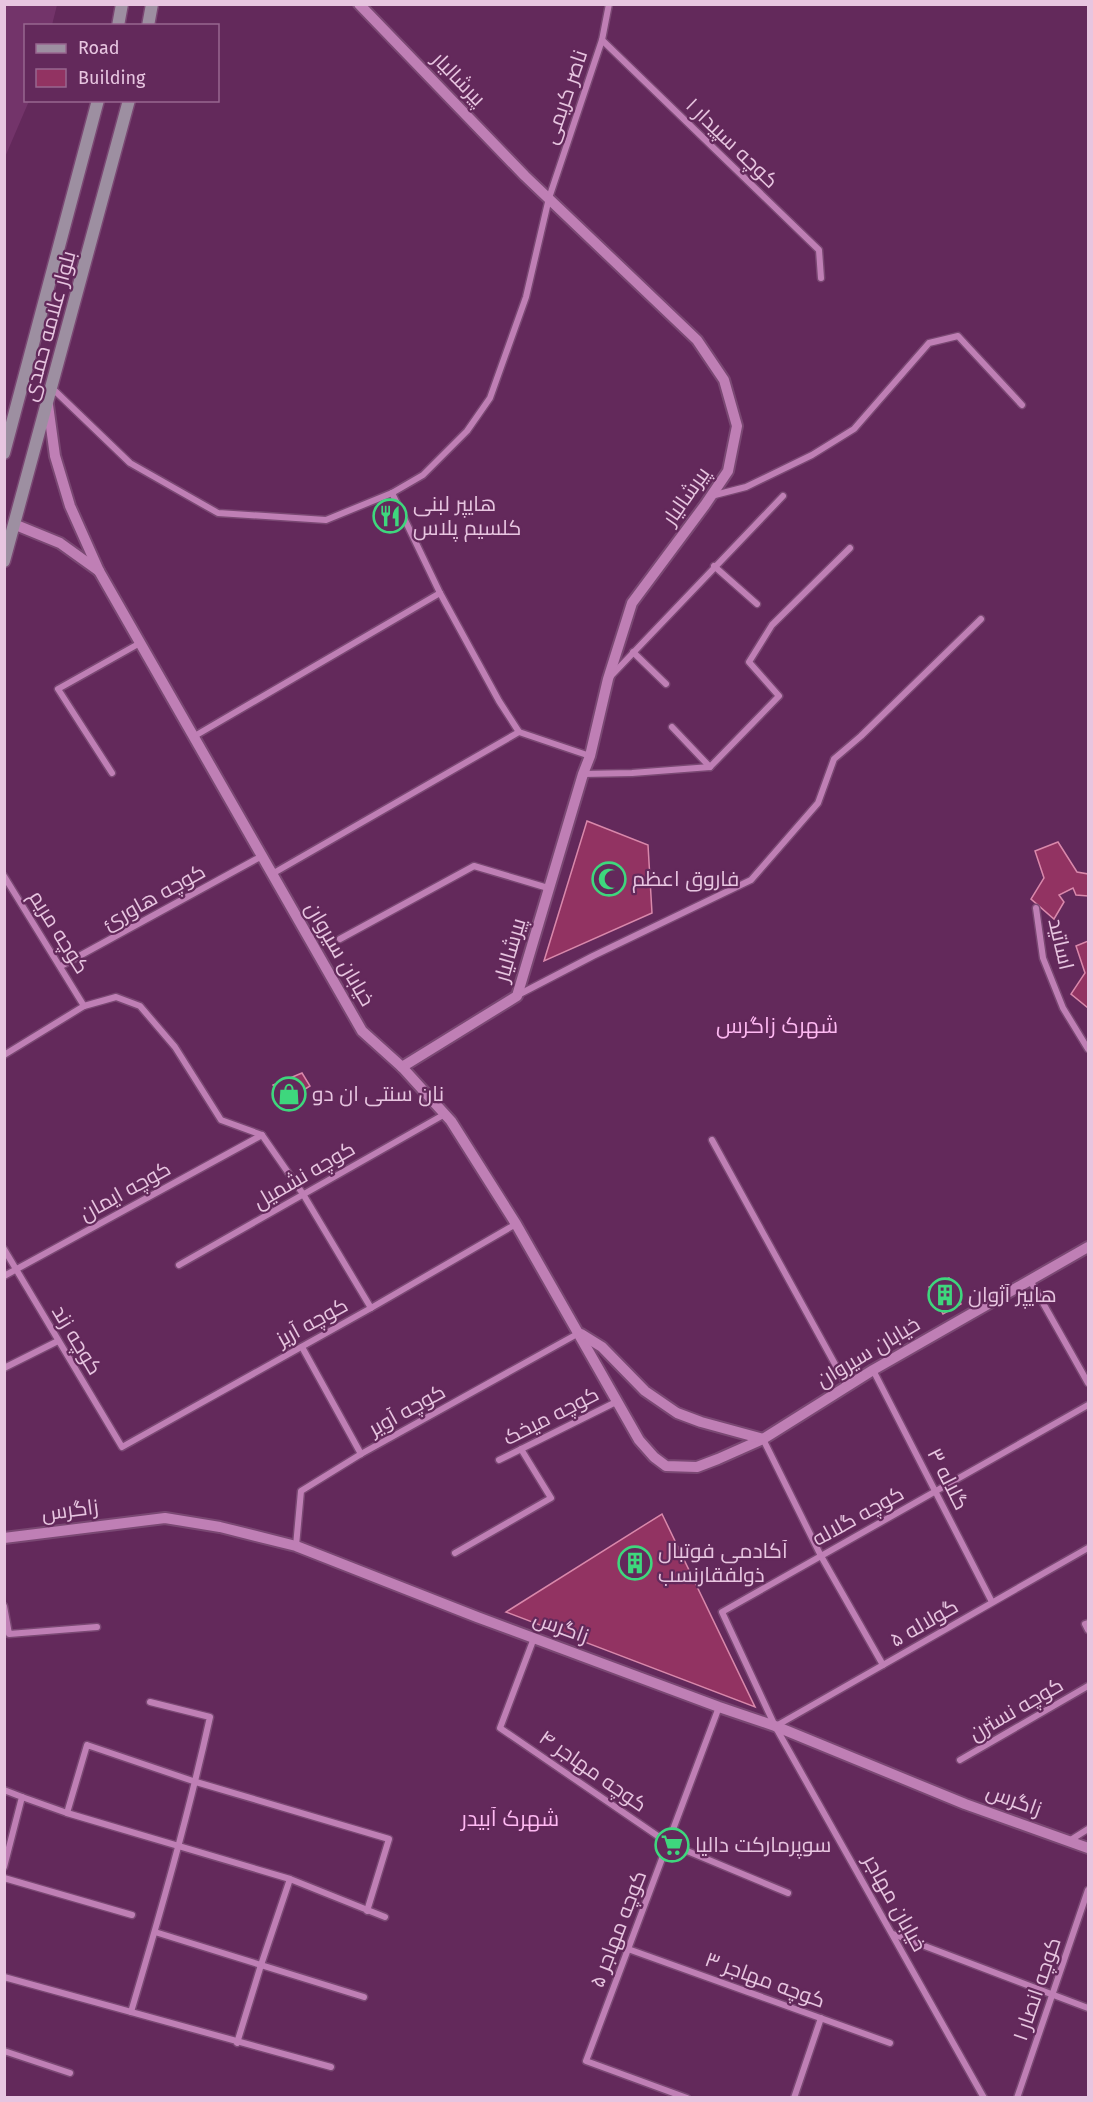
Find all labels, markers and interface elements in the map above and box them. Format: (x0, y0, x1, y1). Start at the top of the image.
legend (24, 24, 219, 102)
text: Road (78, 37, 120, 59)
street label: پیرشالیار (426, 46, 491, 112)
street label: ناصر کریمی (537, 46, 593, 148)
text: Building (78, 67, 146, 89)
street label: کوچه سپیدار ۱ (680, 92, 784, 194)
street label: بلوار علامه حمدی (16, 248, 82, 404)
street label: پیرشالیار (656, 461, 716, 532)
place label: هایپر لبنی کلسیم پلاس (413, 491, 521, 542)
restaurant icon: هایپر لبنی کلسیم پلاس (372, 498, 408, 534)
street label: کوچه هاورئ (98, 858, 210, 937)
mosque icon: فاروق اعظم (591, 861, 627, 897)
place label: فاروق اعظم (632, 866, 739, 893)
street label: کوچه مریم (22, 885, 95, 979)
street label: خیابان سیروان (300, 897, 380, 1011)
street label: پیرشالیار (488, 915, 533, 986)
street label: اساتید (1042, 916, 1080, 972)
district label: شهرک زاگرس (716, 1012, 838, 1039)
shop icon: نان سنتی ان دو (271, 1076, 307, 1112)
place label: نان سنتی ان دو (312, 1081, 444, 1107)
street label: کوچه نشمیل (248, 1135, 360, 1215)
street label: کوچه ایمان (75, 1155, 176, 1228)
building icon: هایپر آژوان (927, 1277, 963, 1313)
place label: هایپر آژوان (968, 1282, 1057, 1309)
street label: کوچه آریز (271, 1292, 353, 1354)
street label: کوچه زند (45, 1300, 108, 1380)
street label: خیابان سیروان (811, 1311, 925, 1393)
street label: کوچه آویر (363, 1378, 450, 1443)
street label: کوچه میخک (499, 1381, 604, 1452)
street label: گلاله ۳ (921, 1444, 975, 1514)
street label: کوچه گلاله (808, 1480, 909, 1553)
street label: زاگرس (40, 1494, 100, 1526)
place label: آکادمی فوتبال ذولفقارنسب (658, 1538, 788, 1588)
building icon: آکادمی فوتبال ذولفقارنسب (617, 1545, 653, 1581)
street label: گولاله ۵ (885, 1593, 963, 1653)
street label: زاگرس (530, 1605, 592, 1649)
street label: کوچه نسترن (964, 1672, 1068, 1747)
street label: کوچه مهاجر ۴ (534, 1724, 652, 1819)
street label: زاگرس (983, 1778, 1045, 1822)
district label: شهرک آبیدر (459, 1805, 559, 1832)
supermarket icon: سوپرمارکت دالیا (654, 1827, 690, 1863)
place label: سوپرمارکت دالیا (695, 1832, 831, 1859)
street label: خیابان مهاجر (857, 1849, 932, 1956)
street label: کوچه مهاجر ۵ (584, 1867, 653, 1992)
street label: کوچه انصار ۱ (1007, 1934, 1068, 2044)
street label: کوچه مهاجر ۳ (701, 1946, 829, 2015)

